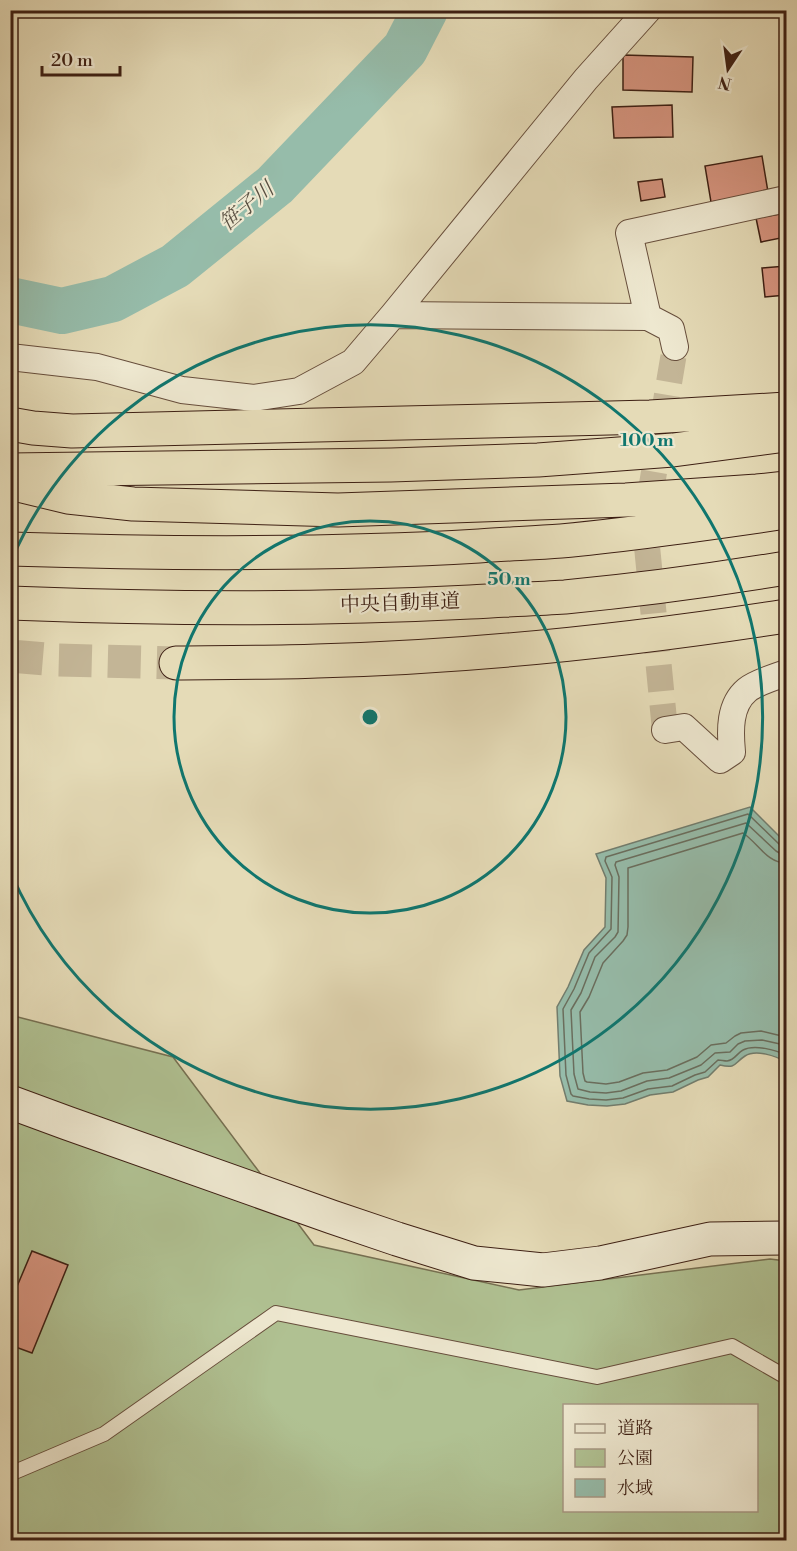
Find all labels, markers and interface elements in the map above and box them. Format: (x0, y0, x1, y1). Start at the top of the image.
scale bar (42, 39, 120, 77)
north arrow (698, 39, 758, 99)
text: 20 m (51, 49, 93, 72)
text: N (716, 71, 733, 94)
water label: 笹子川 (215, 176, 281, 237)
text: 100 m (620, 429, 674, 452)
text: 50 m (487, 568, 531, 591)
street label: 中央自動車道 (340, 589, 460, 619)
centre of rings (360, 707, 380, 727)
legend (563, 1404, 758, 1512)
text: 道路 (617, 1417, 653, 1440)
text: 公園 (617, 1447, 653, 1470)
text: 水域 (617, 1477, 653, 1500)

